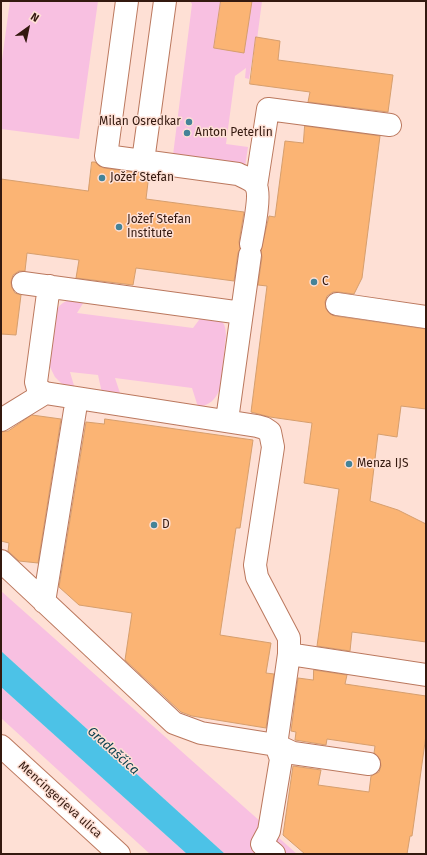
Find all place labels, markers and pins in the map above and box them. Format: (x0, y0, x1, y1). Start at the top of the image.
place label: Milan Osredkar (99, 115, 181, 129)
marker: Milan Osredkar (184, 117, 194, 127)
place label: Anton Peterlin (195, 126, 273, 140)
marker: Anton Peterlin (182, 128, 192, 138)
place label: Jožef Stefan (110, 171, 174, 185)
marker: Jožef Stefan (97, 173, 107, 183)
place label: Jožef Stefan Institute (127, 213, 191, 241)
marker: Jožef Stefan Institute (114, 222, 124, 232)
place label: C (322, 275, 329, 289)
marker: C (309, 277, 319, 287)
place label: Menza IJS (357, 457, 408, 471)
marker: Menza IJS (344, 459, 354, 469)
place label: D (162, 518, 170, 532)
marker: D (149, 520, 159, 530)

